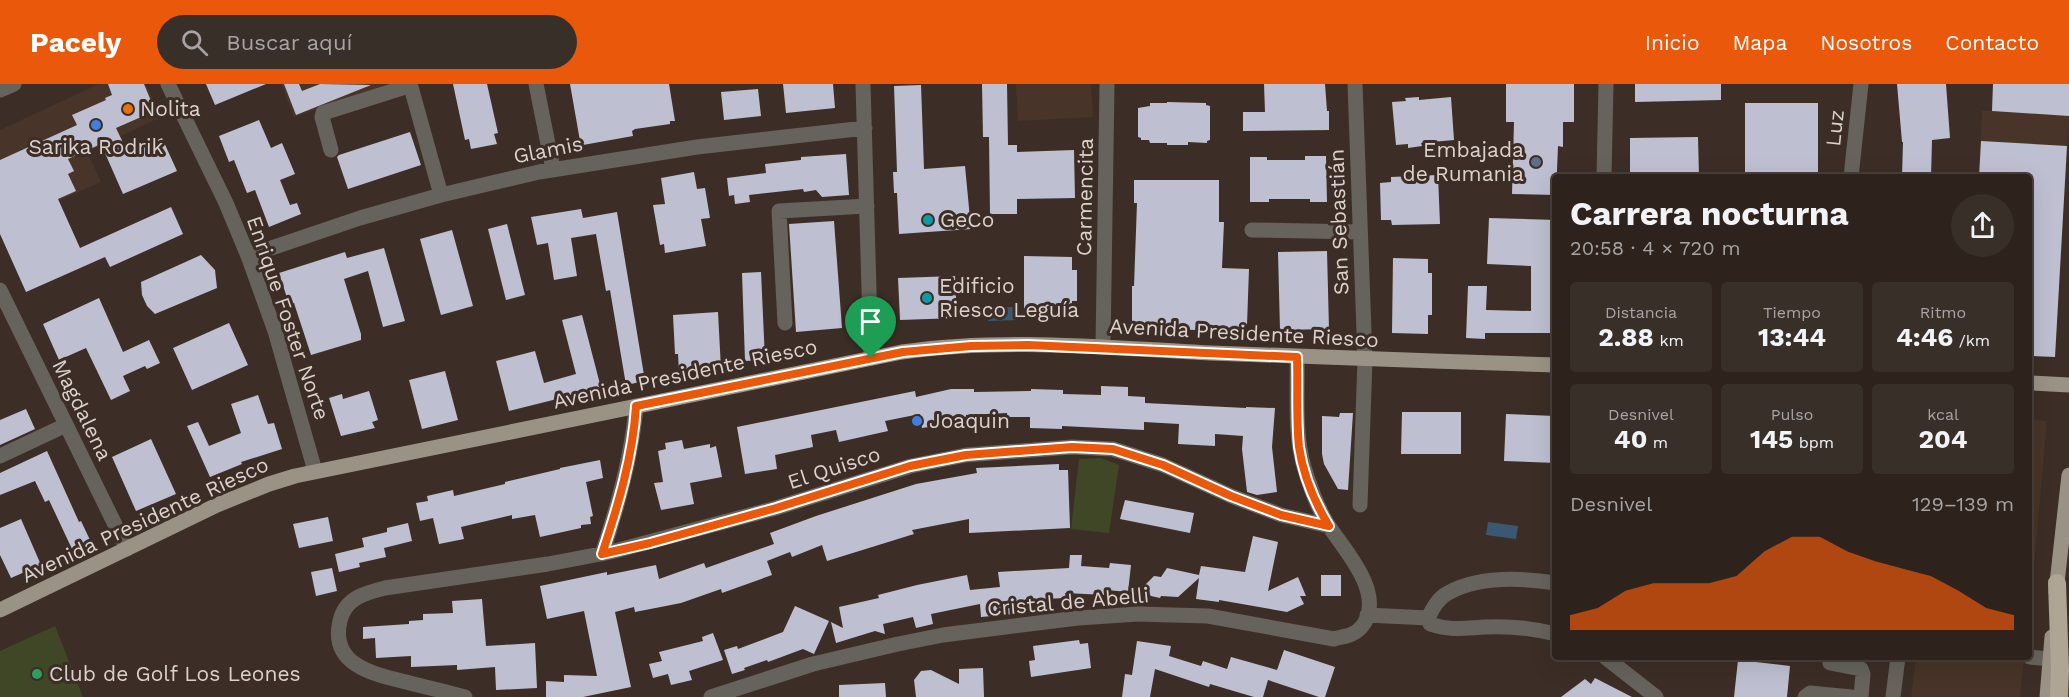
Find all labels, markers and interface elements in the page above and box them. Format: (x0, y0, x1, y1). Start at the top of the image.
search box (157, 15, 577, 69)
text: Pacely (30, 26, 121, 59)
icon: search (178, 26, 211, 59)
text: Buscar aquí (226, 30, 352, 55)
text: Inicio (1645, 30, 1700, 55)
text: Mapa (1733, 30, 1787, 55)
text: Nosotros (1820, 30, 1912, 55)
text: Contacto (1945, 30, 2039, 55)
place label: Nolita (140, 96, 201, 121)
marker: Nolita (121, 102, 135, 116)
street label: Luz (1820, 108, 1849, 147)
marker: Sarika Rodrik (89, 118, 103, 132)
street label: Glamis (511, 131, 585, 168)
place label: Sarika Rodrik (29, 134, 164, 159)
place label: Embajada de Rumania (1402, 137, 1524, 186)
street label: Carmencita (1071, 138, 1098, 256)
street label: San Sebastián (1323, 148, 1354, 296)
marker: Embajada de Rumania (1529, 155, 1543, 169)
text: Carrera nocturna (1570, 194, 1849, 233)
button: share (1951, 194, 2014, 257)
place label: GeCo (940, 207, 994, 232)
street label: Enrique Foster Norte (242, 213, 335, 423)
marker: GeCo (921, 213, 935, 227)
text: 20:58 · 4 × 720 m (1570, 236, 1740, 260)
place label: Edificio Riesco Leguía (939, 273, 1079, 322)
marker: Edificio Riesco Leguía (920, 291, 934, 305)
pin (845, 296, 896, 358)
text: Distancia (1605, 303, 1677, 322)
text: Tiempo (1763, 303, 1821, 322)
text: Ritmo (1920, 303, 1966, 322)
icon: arrive (854, 305, 887, 338)
street label: Avenida Presidente Riesco (1109, 313, 1379, 352)
text: 2.88 (1598, 322, 1654, 352)
text: 13:44 (1758, 322, 1826, 352)
text: 4:46 (1896, 322, 1953, 352)
text: km (1654, 331, 1684, 350)
text: /km (1953, 331, 1990, 350)
street label: Avenida Presidente Riesco (550, 333, 819, 414)
street label: Magdalena (47, 355, 118, 464)
text: Desnivel (1608, 405, 1674, 424)
text: Pulso (1771, 405, 1813, 424)
text: kcal (1927, 405, 1959, 424)
place label: Joaquin (929, 408, 1010, 433)
marker: Joaquin (910, 414, 924, 428)
text: 40 (1614, 424, 1647, 454)
text: 145 (1750, 424, 1793, 454)
text: 204 (1918, 424, 1968, 454)
text: m (1647, 433, 1668, 452)
text: bpm (1793, 433, 1834, 452)
street label: El Quisco (784, 441, 883, 494)
street label: Avenida Presidente Riesco (17, 451, 272, 588)
text: Desnivel (1570, 492, 1652, 516)
text: 129–139 m (1912, 492, 2014, 516)
street label: Cristal de Abelli (986, 582, 1150, 621)
place label: Club de Golf Los Leones (49, 661, 301, 686)
marker: Club de Golf Los Leones (30, 667, 44, 681)

